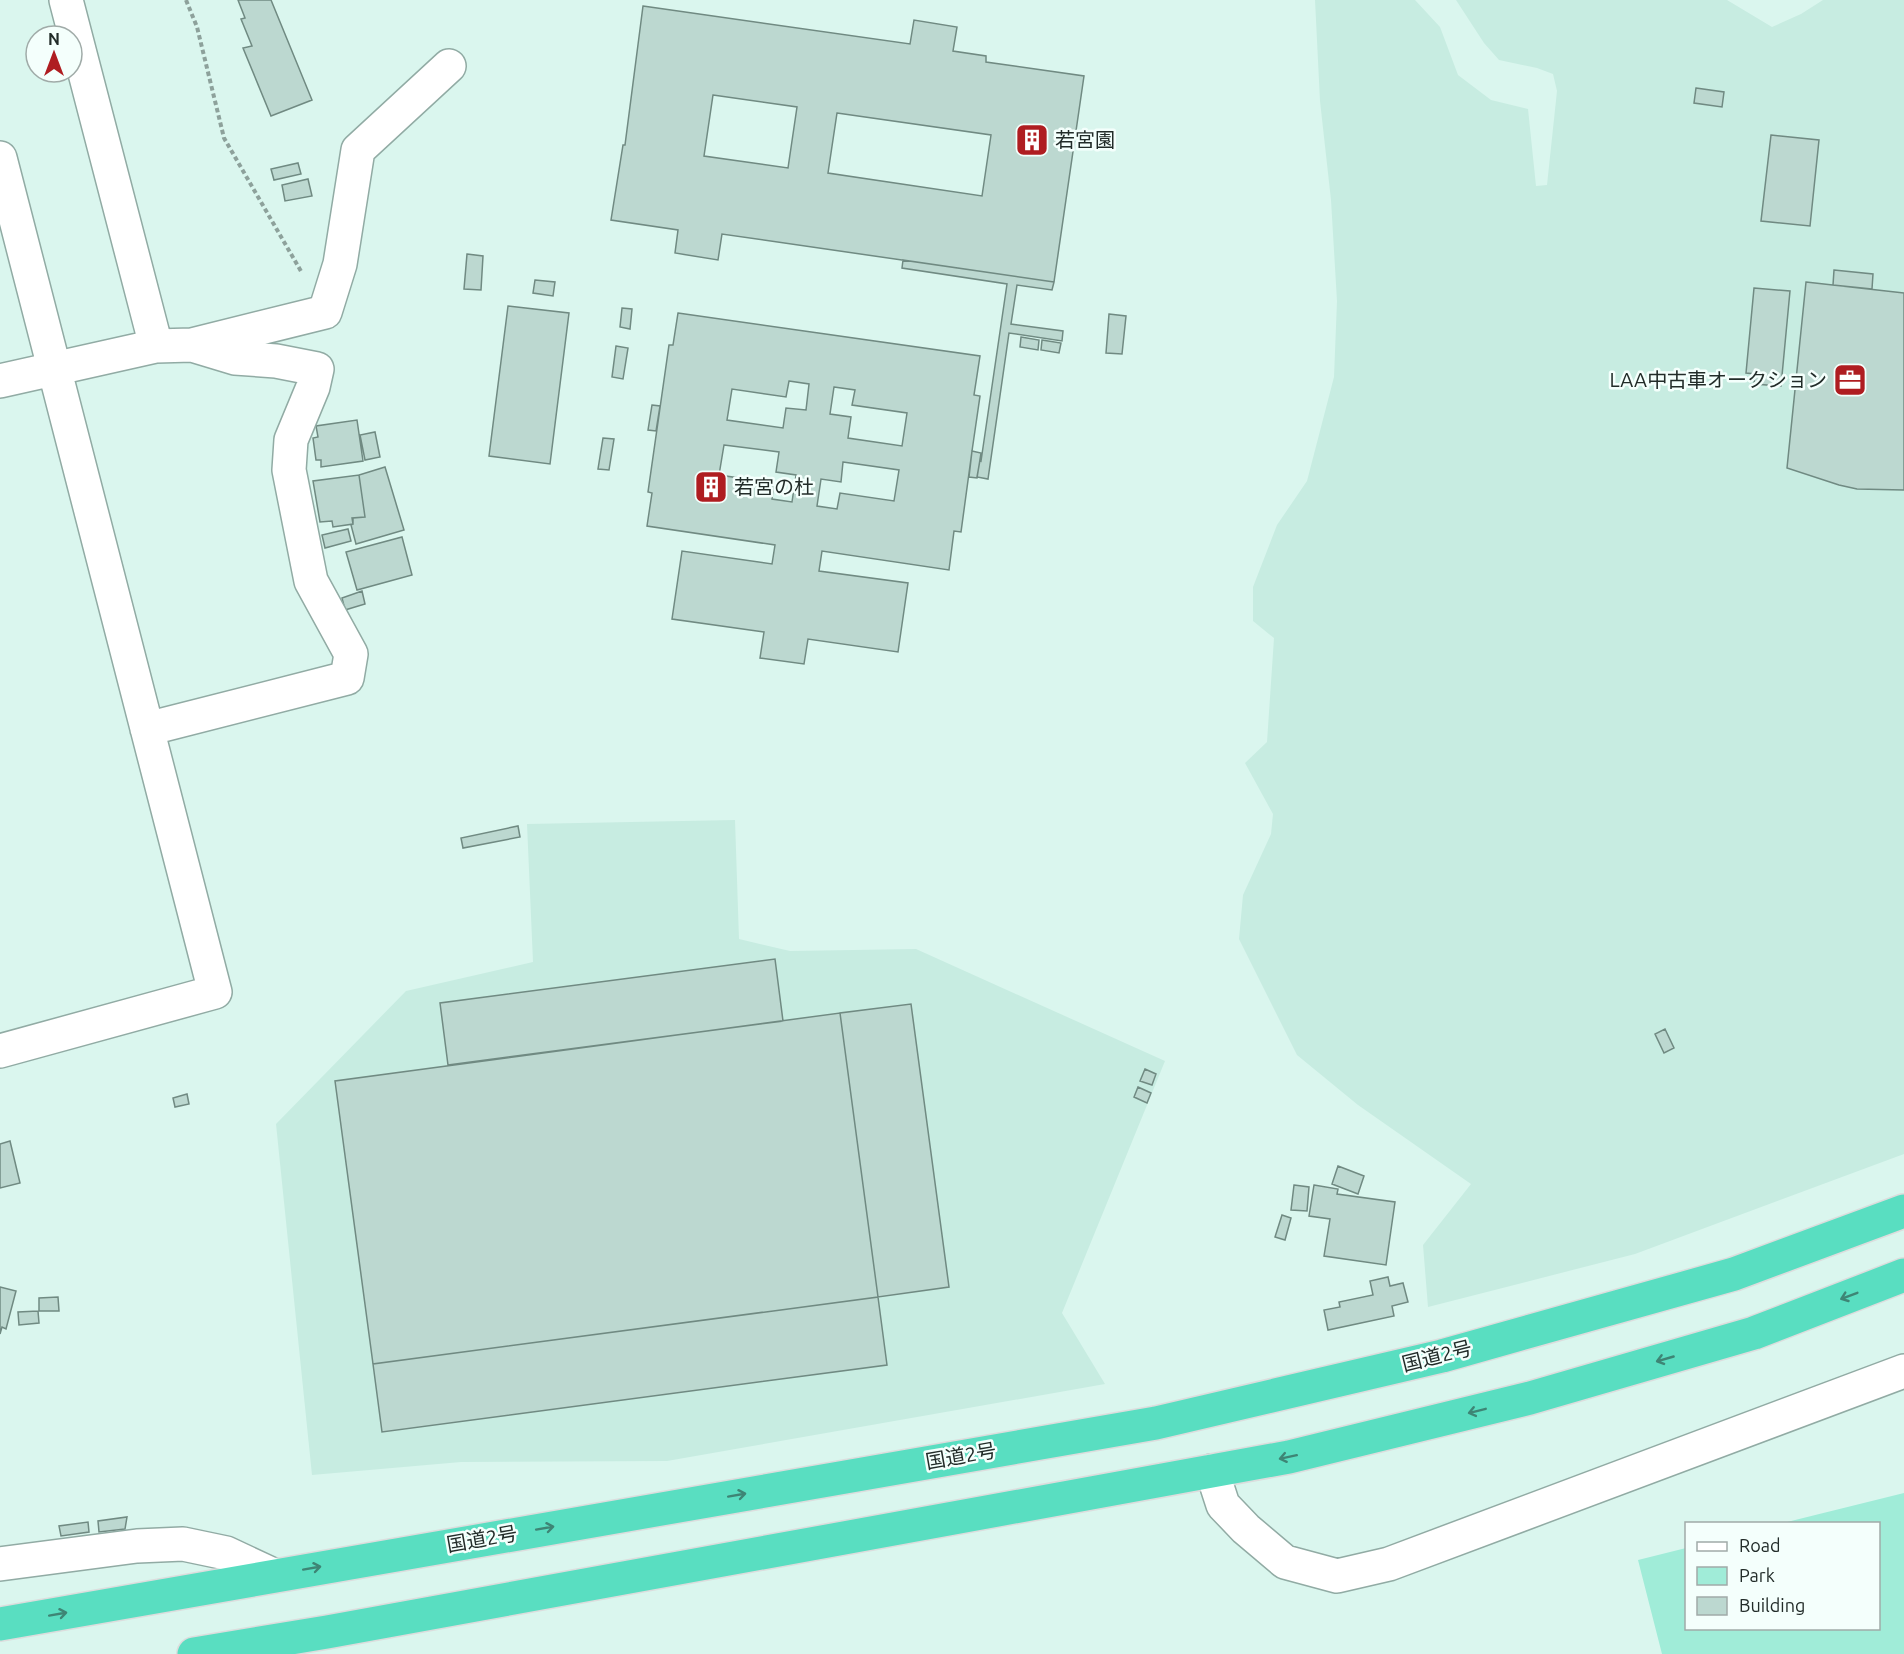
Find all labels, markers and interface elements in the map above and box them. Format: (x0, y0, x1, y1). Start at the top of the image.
north arrow (24, 24, 84, 84)
text: N (48, 30, 60, 48)
building icon: 若宮園 (1014, 122, 1050, 158)
place label: 若宮園 (1055, 128, 1115, 151)
office icon: LAA中古車オークション (1832, 362, 1868, 398)
place label: LAA中古車オークション (1610, 368, 1827, 391)
building icon: 若宮の杜 (693, 469, 729, 505)
place label: 若宮の杜 (734, 475, 814, 498)
one-way arrow (1841, 1291, 1859, 1302)
street label: 国道2号 (1400, 1336, 1474, 1375)
one-way arrow (1656, 1354, 1675, 1365)
one-way arrow (1468, 1406, 1487, 1418)
street label: 国道2号 (924, 1438, 998, 1473)
one-way arrow (1278, 1452, 1298, 1463)
one-way arrow (727, 1489, 747, 1500)
street label: 国道2号 (445, 1521, 519, 1556)
one-way arrow (535, 1522, 555, 1533)
legend (1685, 1522, 1880, 1630)
text: Road (1739, 1535, 1781, 1555)
one-way arrow (301, 1563, 321, 1574)
text: Park (1739, 1565, 1775, 1585)
text: Building (1739, 1595, 1805, 1615)
one-way arrow (47, 1608, 67, 1619)

